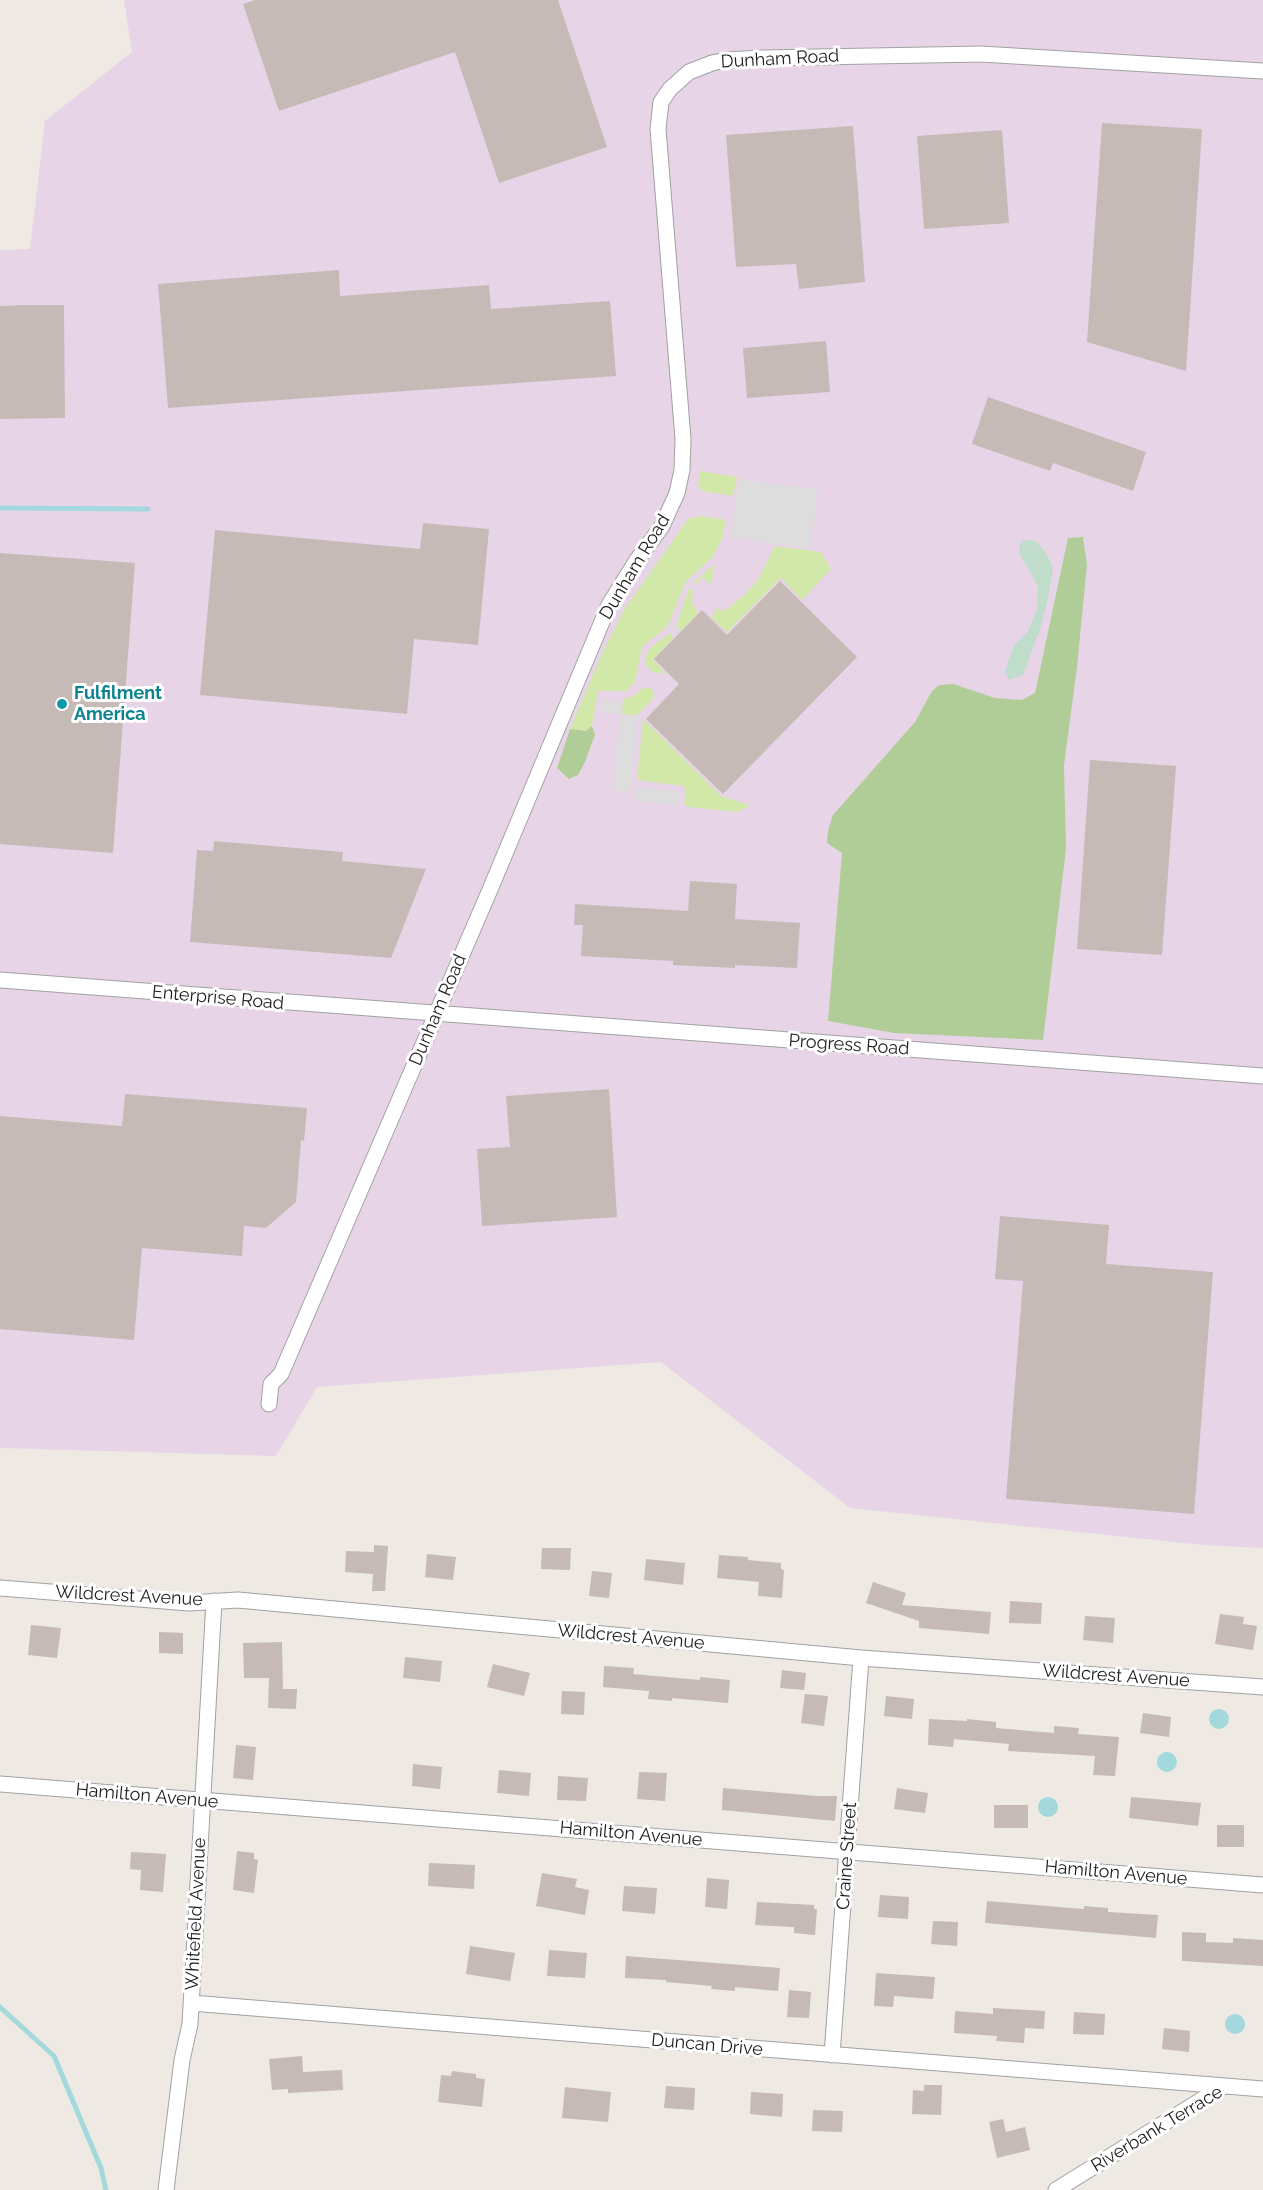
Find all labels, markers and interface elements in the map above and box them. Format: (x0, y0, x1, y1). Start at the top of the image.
street label: Dunham Road (720, 45, 840, 73)
street label: Dunham Road (595, 511, 675, 623)
place label: Fulfilment America (74, 683, 162, 726)
marker: Fulfilment America (55, 697, 69, 711)
street label: Dunham Road (405, 951, 471, 1069)
street label: Enterprise Road (151, 981, 285, 1015)
street label: Progress Road (788, 1030, 910, 1060)
street label: Wildcrest Avenue (55, 1581, 203, 1611)
street label: Wildcrest Avenue (556, 1620, 706, 1654)
street label: Wildcrest Avenue (1042, 1660, 1190, 1692)
street label: Hamilton Avenue (75, 1779, 219, 1813)
street label: Craine Street (832, 1801, 862, 1911)
street label: Hamilton Avenue (559, 1817, 703, 1851)
street label: Whitefield Avenue (181, 1837, 211, 1991)
street label: Hamilton Avenue (1044, 1856, 1188, 1890)
street label: Duncan Drive (650, 2029, 764, 2061)
street label: Riverbank Terrace (1087, 2081, 1227, 2177)

